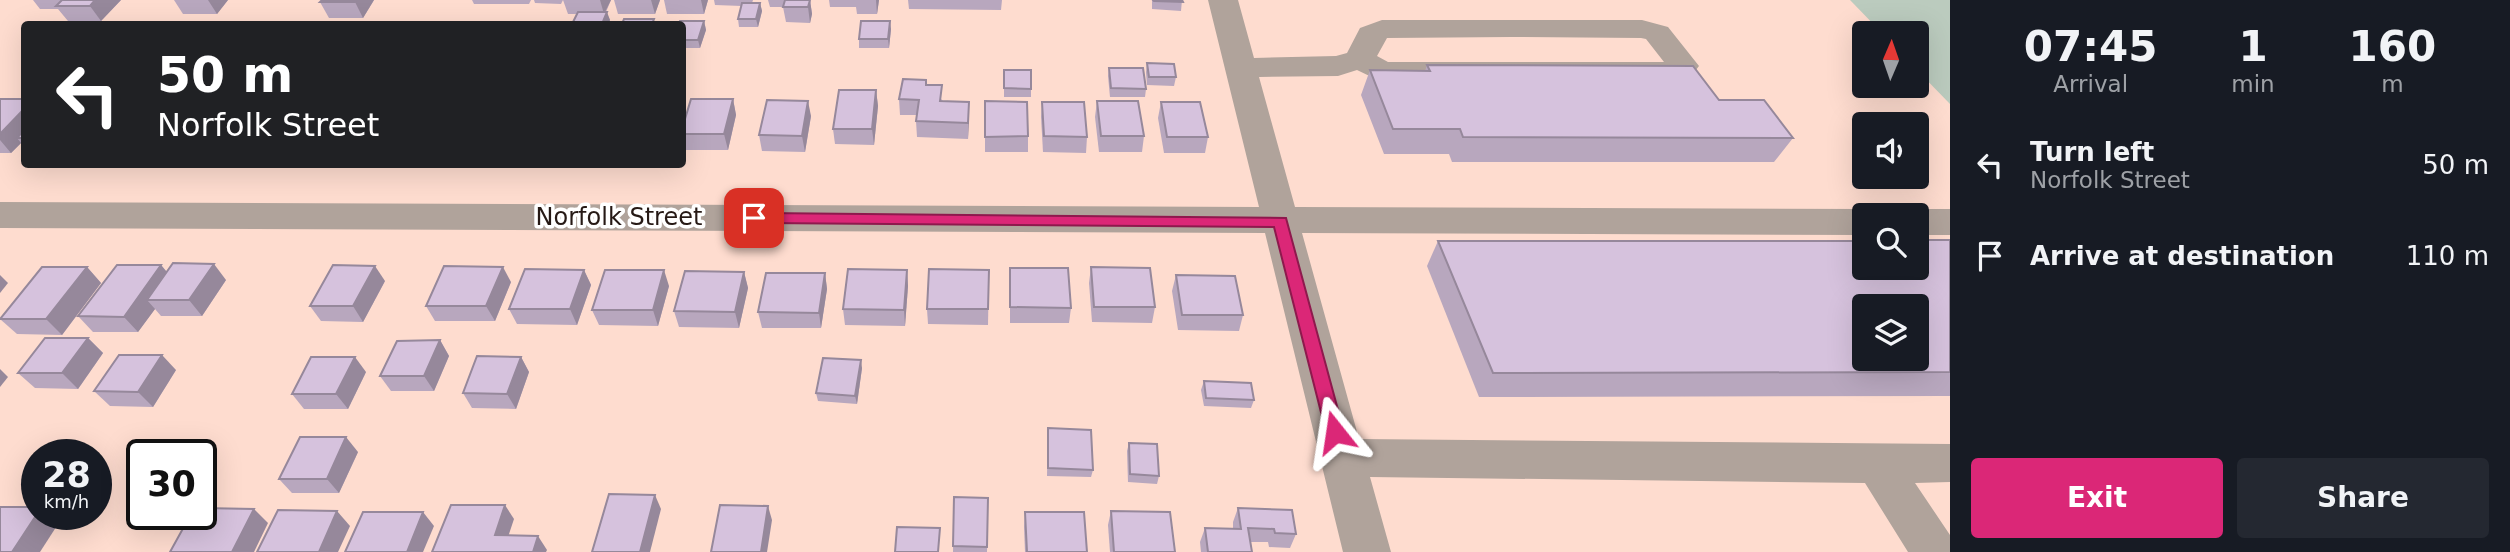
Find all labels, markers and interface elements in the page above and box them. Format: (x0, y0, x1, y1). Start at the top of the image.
north arrow (1852, 21, 1928, 98)
map controls (1852, 21, 1929, 371)
text: 07:45 (2024, 22, 2158, 71)
text: 1 (2238, 22, 2268, 71)
text: 160 (2349, 22, 2436, 71)
text: 50 m (157, 47, 293, 104)
icon: left (42, 49, 133, 140)
text: Arrival (2053, 71, 2128, 97)
text: min (2231, 71, 2275, 97)
text: m (2381, 71, 2404, 97)
text: Norfolk Street (157, 106, 379, 144)
button: sound (1852, 112, 1929, 189)
text: Turn left (2030, 137, 2154, 167)
icon: left (1971, 146, 2009, 184)
text: 50 m (2422, 150, 2489, 180)
text: Norfolk Street (2030, 167, 2190, 193)
pin (724, 188, 784, 248)
icon: arrive (735, 199, 773, 237)
street label: Norfolk Street (536, 203, 702, 231)
button: search (1852, 203, 1929, 280)
icon: arrive (1971, 237, 2009, 275)
text: Arrive at destination (2030, 241, 2334, 271)
text: 110 m (2406, 241, 2489, 271)
button: layers (1852, 294, 1929, 371)
position arrow (1298, 395, 1372, 469)
speed limit sign: 30 (126, 439, 217, 530)
text: 28 (42, 455, 91, 495)
button: Exit (1971, 458, 2223, 538)
button: Share (2237, 458, 2489, 538)
text: km/h (44, 491, 89, 512)

